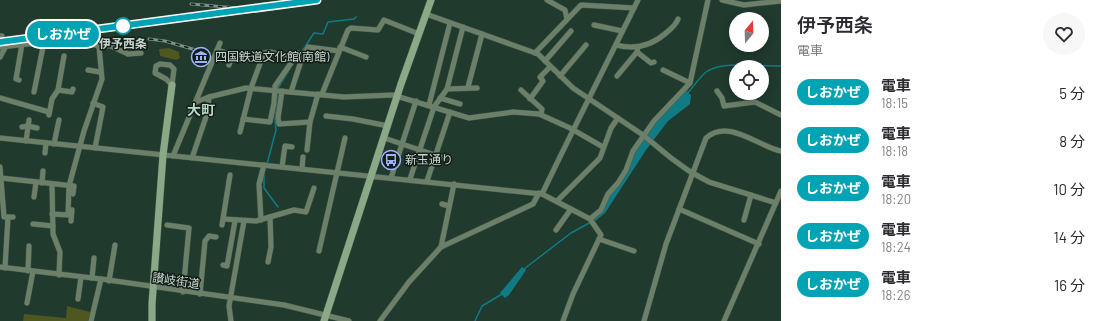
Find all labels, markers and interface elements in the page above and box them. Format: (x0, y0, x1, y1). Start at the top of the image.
north arrow (729, 12, 769, 52)
map controls (729, 12, 769, 100)
text: 伊予西条 (797, 13, 873, 36)
button: heart (1043, 13, 1085, 55)
marker: 伊予西条 (114, 17, 132, 35)
line badge: しおかぜ (35, 21, 91, 47)
text: しおかぜ (35, 25, 91, 42)
place label: 伊予西条 (99, 36, 147, 50)
text: 電車 (797, 42, 823, 58)
museum icon: 四国鉄道文化館(南館) (190, 46, 212, 68)
place label: 四国鉄道文化館(南館) (215, 49, 330, 63)
button: locate (729, 60, 769, 100)
text: 電車 (881, 76, 911, 94)
text: しおかぜ (805, 83, 861, 100)
text: 5 分 (1059, 84, 1085, 102)
text: 18:15 (881, 95, 908, 111)
district label: 大町 (187, 101, 215, 118)
text: 電車 (881, 124, 911, 142)
text: しおかぜ (805, 131, 861, 148)
text: 8 分 (1059, 132, 1085, 150)
text: 18:18 (881, 143, 908, 159)
bus stop icon: 新玉通り (380, 149, 402, 171)
place label: 新玉通り (405, 152, 453, 166)
text: 電車 (881, 172, 911, 190)
text: しおかぜ (805, 179, 861, 196)
text: 10 分 (1053, 180, 1085, 198)
text: 18:20 (881, 191, 911, 207)
text: 電車 (881, 220, 911, 238)
text: しおかぜ (805, 227, 861, 244)
text: 14 分 (1053, 228, 1085, 246)
text: 18:24 (881, 239, 911, 255)
text: 電車 (881, 268, 911, 286)
street label: 讃岐街道 (151, 270, 201, 290)
text: しおかぜ (805, 275, 861, 292)
text: 16 分 (1054, 276, 1085, 294)
text: 18:26 (881, 287, 910, 303)

